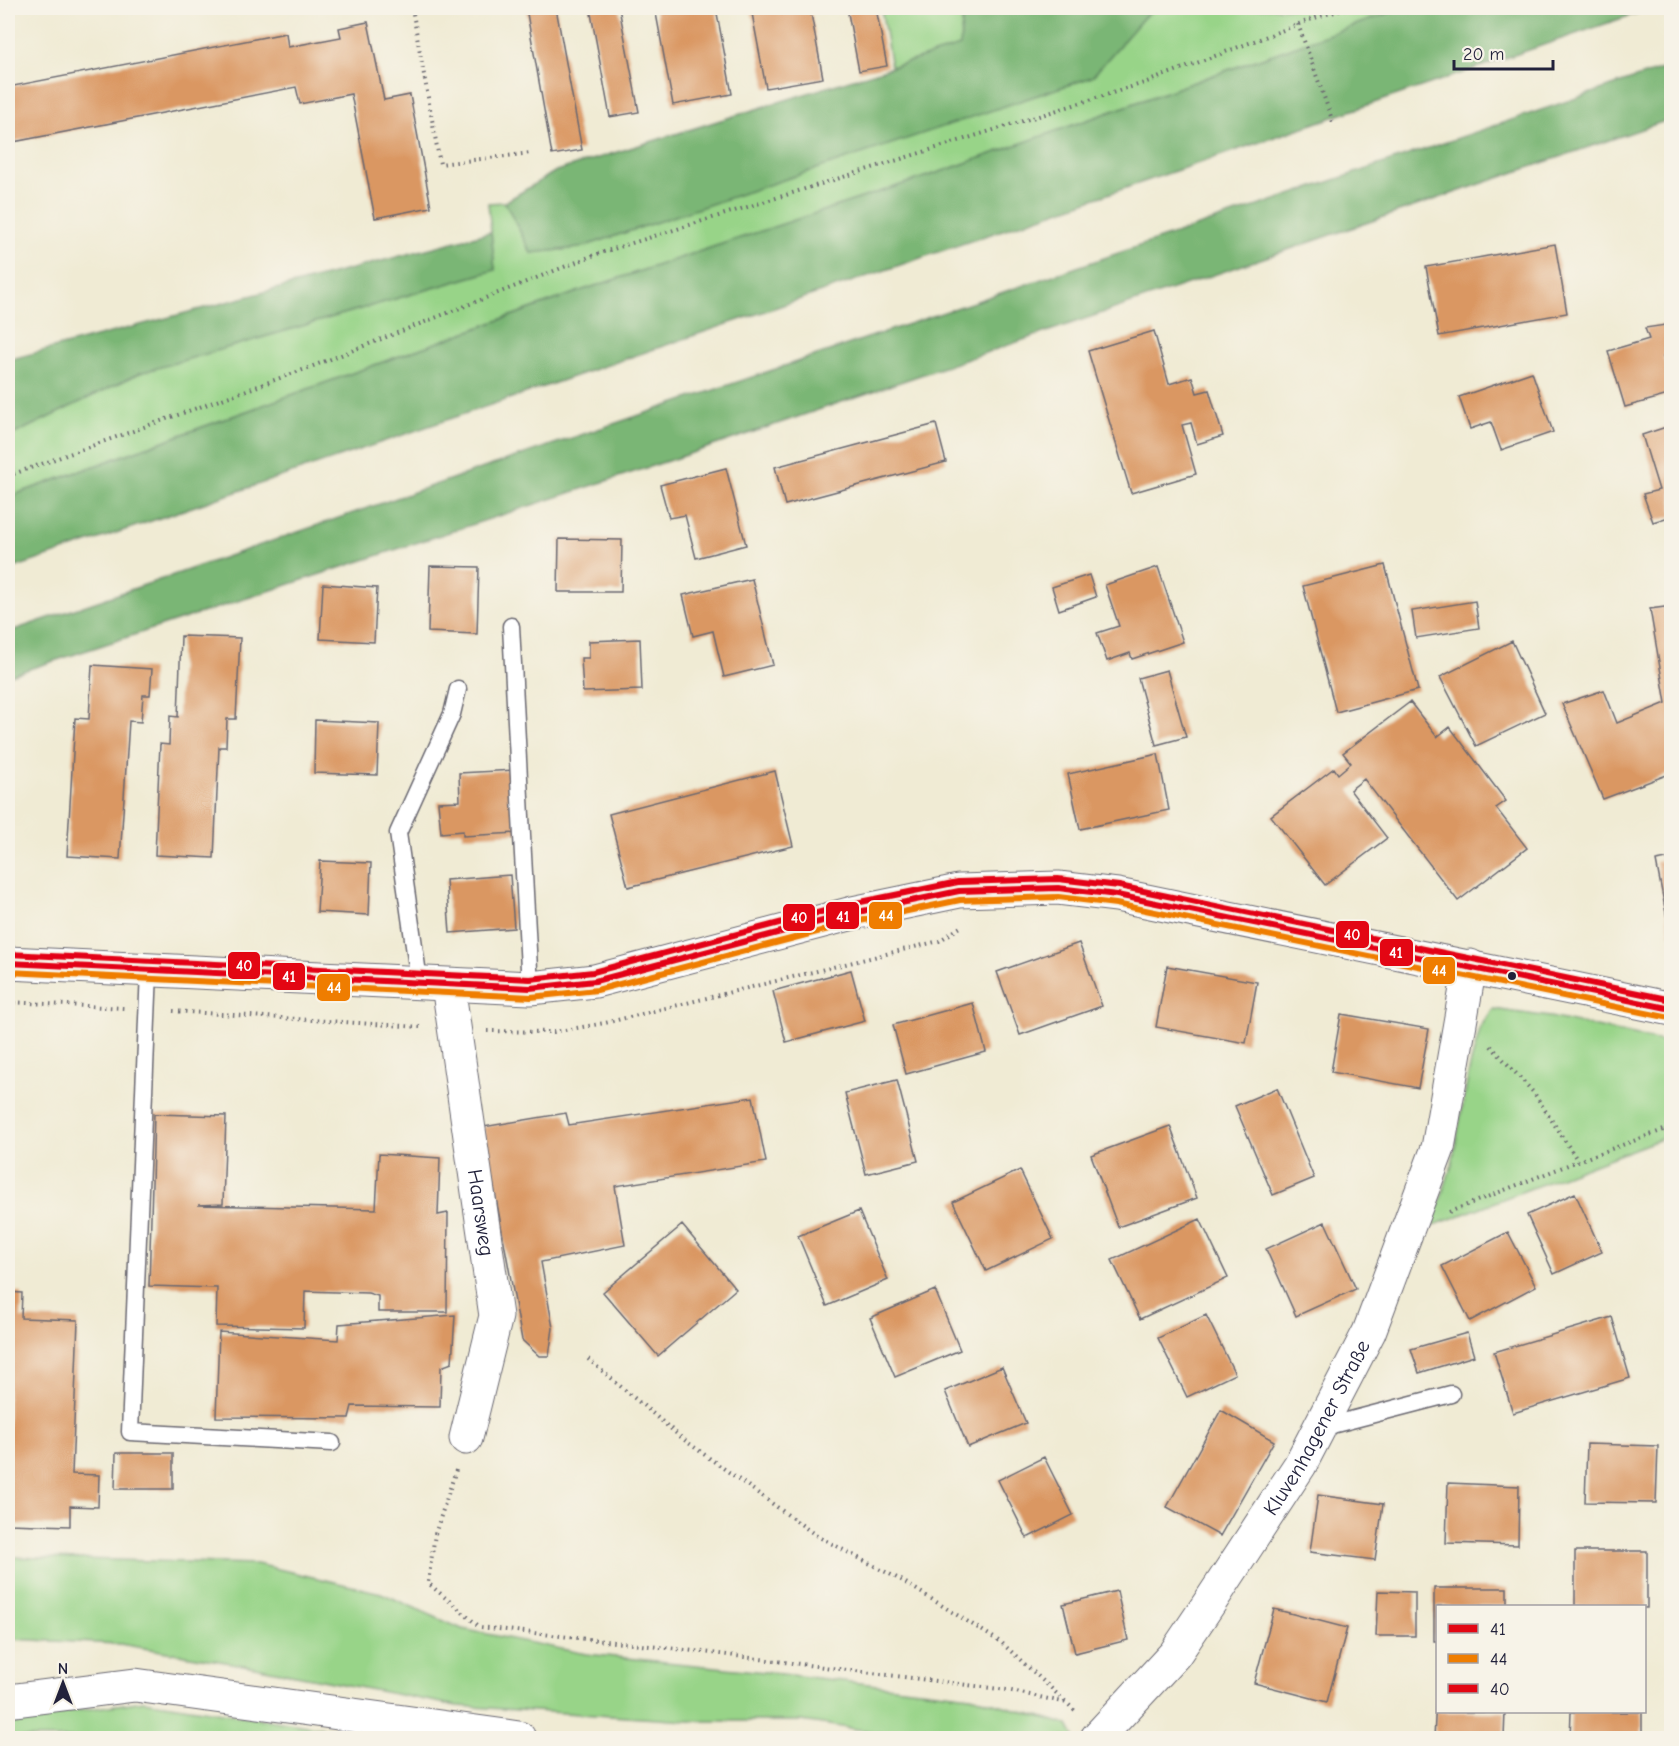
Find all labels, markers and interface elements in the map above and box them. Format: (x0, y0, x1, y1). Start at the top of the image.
scale bar (1454, 33, 1553, 71)
text: 20 m (1463, 44, 1504, 65)
line badge: 41 (825, 901, 860, 930)
line badge: 44 (868, 901, 903, 930)
line badge: 40 (782, 903, 816, 932)
text: 44 (878, 907, 894, 925)
text: 41 (836, 908, 850, 926)
text: 40 (791, 909, 807, 927)
line badge: 40 (1335, 920, 1370, 949)
text: 40 (1344, 926, 1360, 944)
line badge: 41 (1379, 938, 1414, 967)
text: 41 (1389, 944, 1403, 962)
line badge: 40 (227, 951, 261, 980)
line badge: 44 (1422, 956, 1456, 985)
text: 40 (236, 957, 252, 975)
line badge: 41 (272, 962, 306, 991)
text: 44 (1431, 962, 1447, 980)
text: 41 (282, 968, 296, 986)
unlabelled marker (1506, 970, 1518, 982)
line badge: 44 (316, 973, 351, 1002)
text: 44 (326, 979, 342, 997)
street label: Haarsweg (463, 1167, 499, 1258)
street label: Kluvenhagener Straße (1258, 1336, 1375, 1520)
legend (1436, 1605, 1646, 1713)
text: 41 (1490, 1619, 1506, 1640)
text: 44 (1490, 1649, 1507, 1670)
north arrow (33, 1653, 93, 1713)
text: N (58, 1660, 68, 1678)
text: 40 (1490, 1679, 1510, 1700)

